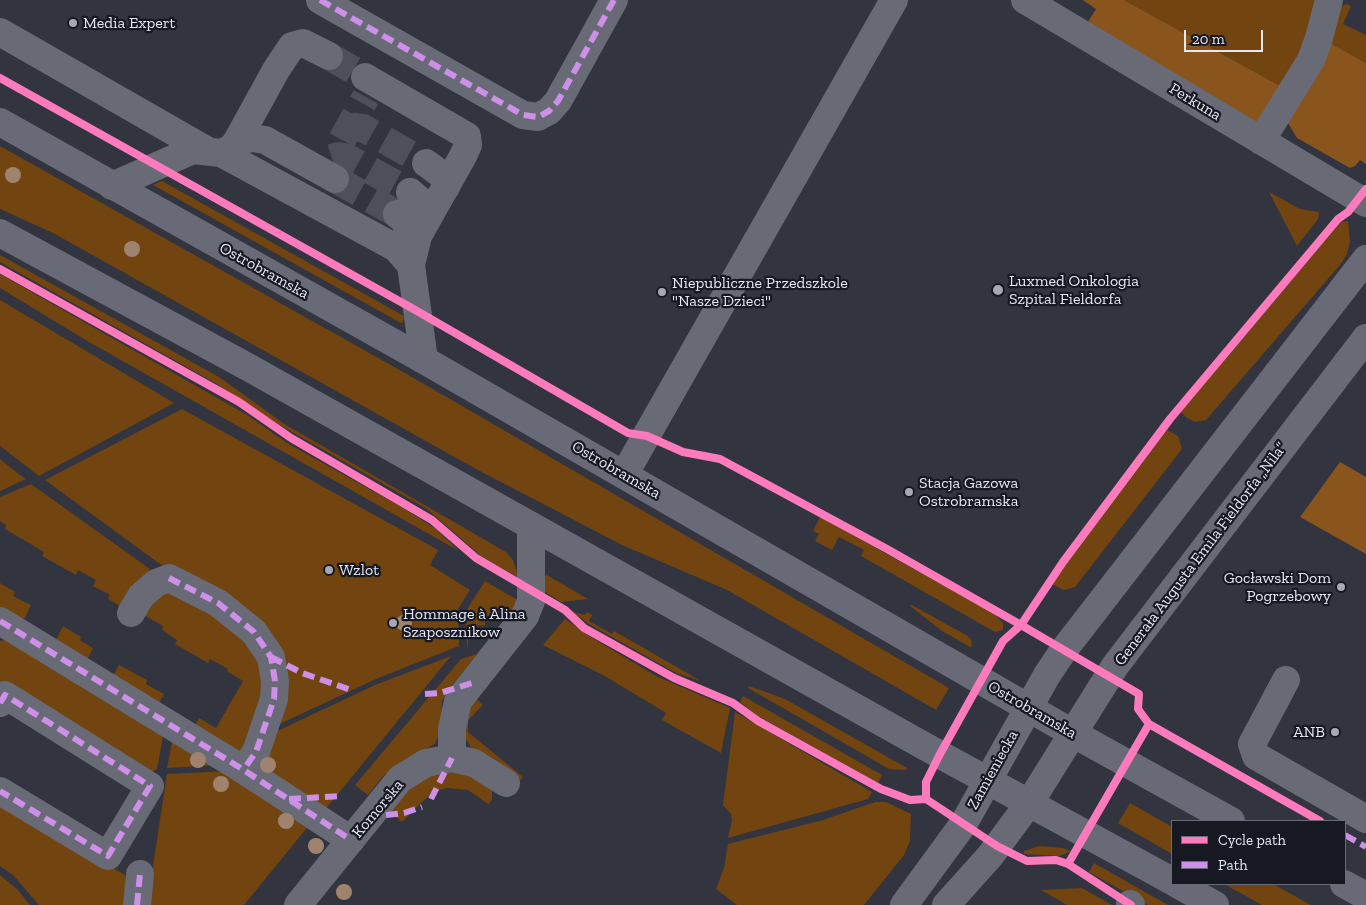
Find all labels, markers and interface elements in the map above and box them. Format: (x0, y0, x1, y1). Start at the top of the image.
place label: Media Expert (83, 13, 175, 33)
marker: Media Expert (67, 17, 79, 29)
scale bar (1186, 20, 1265, 52)
text: 20 m (1192, 30, 1225, 48)
street label: Perkuna (1166, 79, 1224, 125)
street label: Ostrobramska (216, 239, 312, 303)
place label: Luxmed Onkologia Szpital Fieldorfa (1009, 271, 1139, 309)
place label: Niepubliczne Przedszkole "Nasze Dzieci" (672, 273, 848, 311)
marker: Luxmed Onkologia Szpital Fieldorfa (991, 283, 1005, 297)
marker: Niepubliczne Przedszkole "Nasze Dzieci" (656, 286, 668, 298)
street label: Ostrobramska (568, 437, 664, 503)
street label: Generała Augusta Emila Fieldorfa „Nila” (1111, 439, 1291, 669)
place label: Stacja Gazowa Ostrobramska (919, 473, 1018, 511)
marker: Stacja Gazowa Ostrobramska (903, 486, 915, 498)
place label: Wzlot (339, 560, 379, 580)
marker: Wzlot (323, 564, 335, 576)
place label: Gocławski Dom Pogrzebowy (1224, 568, 1331, 606)
marker: Gocławski Dom Pogrzebowy (1335, 581, 1347, 593)
place label: Hommage à Alina Szaposznikow (403, 604, 526, 642)
marker: Hommage à Alina Szaposznikow (387, 617, 399, 629)
street label: Ostrobramska (984, 677, 1080, 743)
place label: ANB (1293, 722, 1325, 742)
marker: ANB (1329, 726, 1341, 738)
street label: Zamieniecka (963, 727, 1023, 813)
street label: Komorska (348, 776, 408, 842)
legend (1171, 820, 1346, 885)
text: Cycle path (1218, 831, 1286, 849)
text: Path (1218, 856, 1248, 874)

